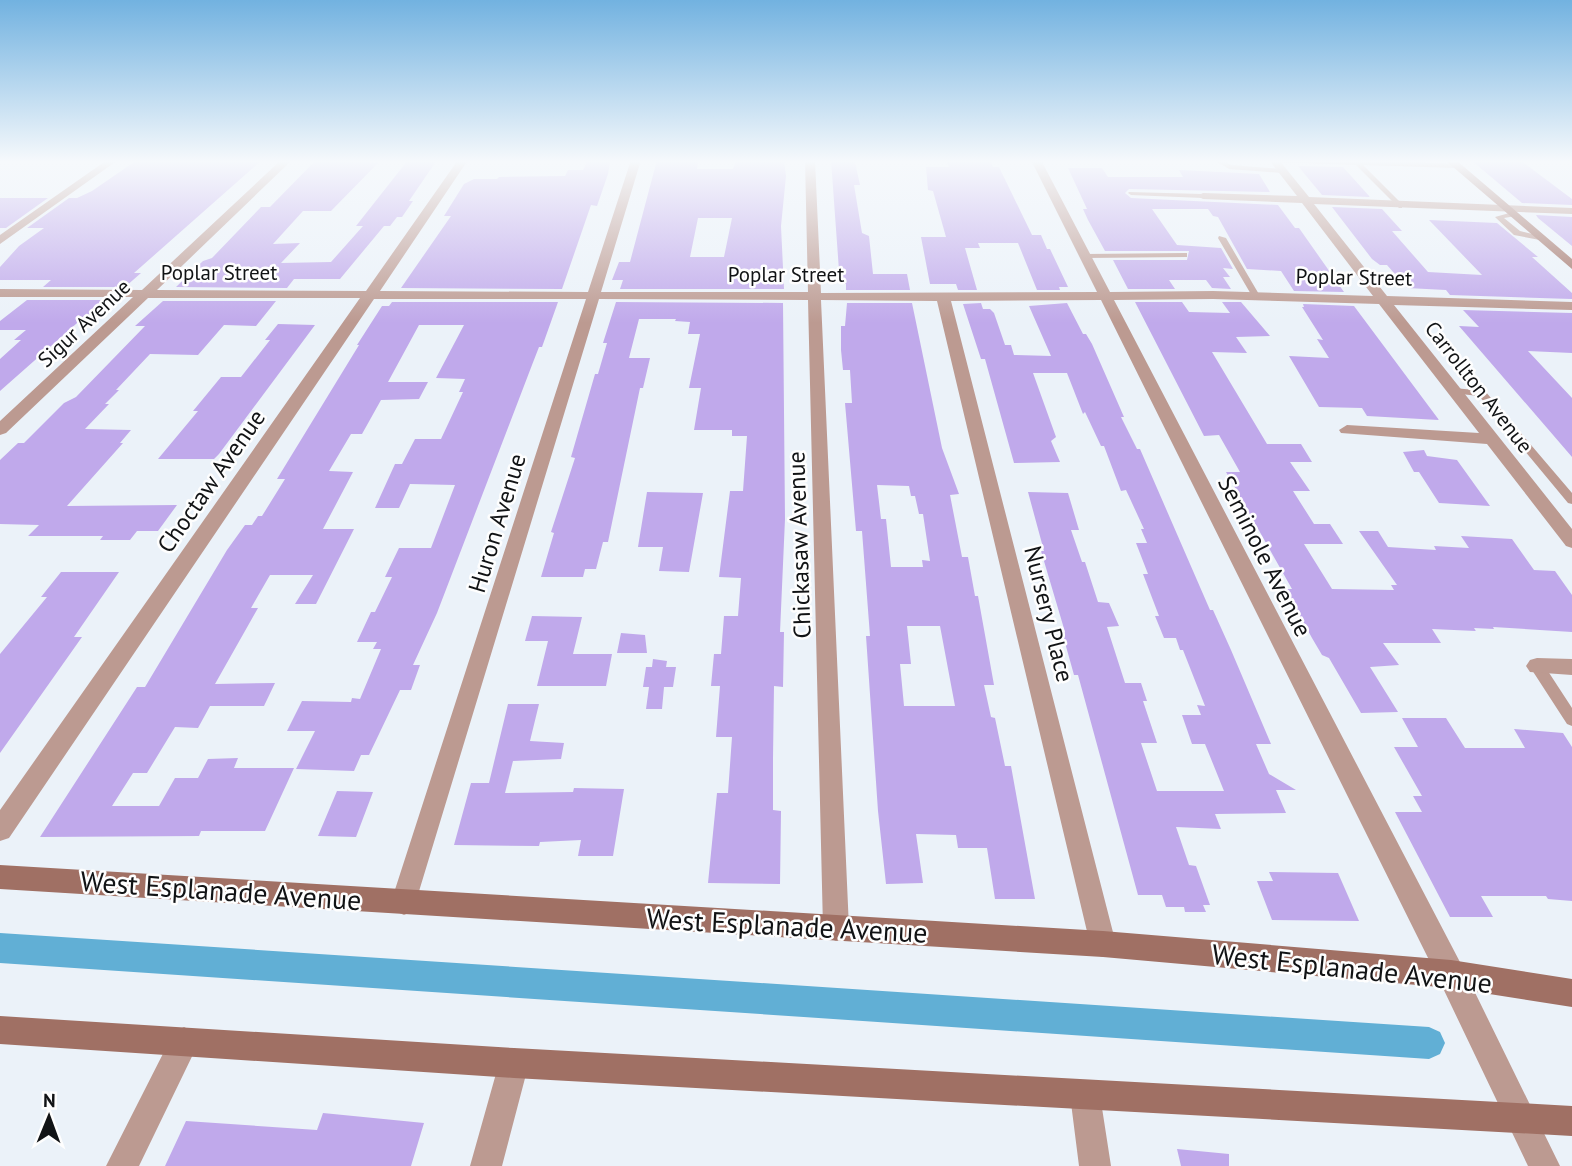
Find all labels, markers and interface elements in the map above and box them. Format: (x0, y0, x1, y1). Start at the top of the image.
street label: Poplar Street (161, 259, 277, 286)
street label: Poplar Street (728, 261, 844, 288)
street label: Poplar Street (1296, 262, 1412, 292)
street label: Sigur Avenue (32, 273, 136, 373)
street label: Carrollton Avenue (1419, 316, 1539, 458)
street label: Choctaw Avenue (150, 403, 272, 559)
street label: Huron Avenue (461, 450, 533, 596)
street label: Chickasaw Avenue (780, 451, 818, 639)
street label: Seminole Avenue (1211, 470, 1319, 642)
street label: Nursery Place (1017, 543, 1081, 685)
street label: West Esplanade Avenue (79, 862, 363, 918)
street label: West Esplanade Avenue (645, 899, 929, 951)
street label: West Esplanade Avenue (1210, 935, 1494, 1001)
north arrow (14, 1082, 84, 1152)
text: N (43, 1088, 56, 1112)

